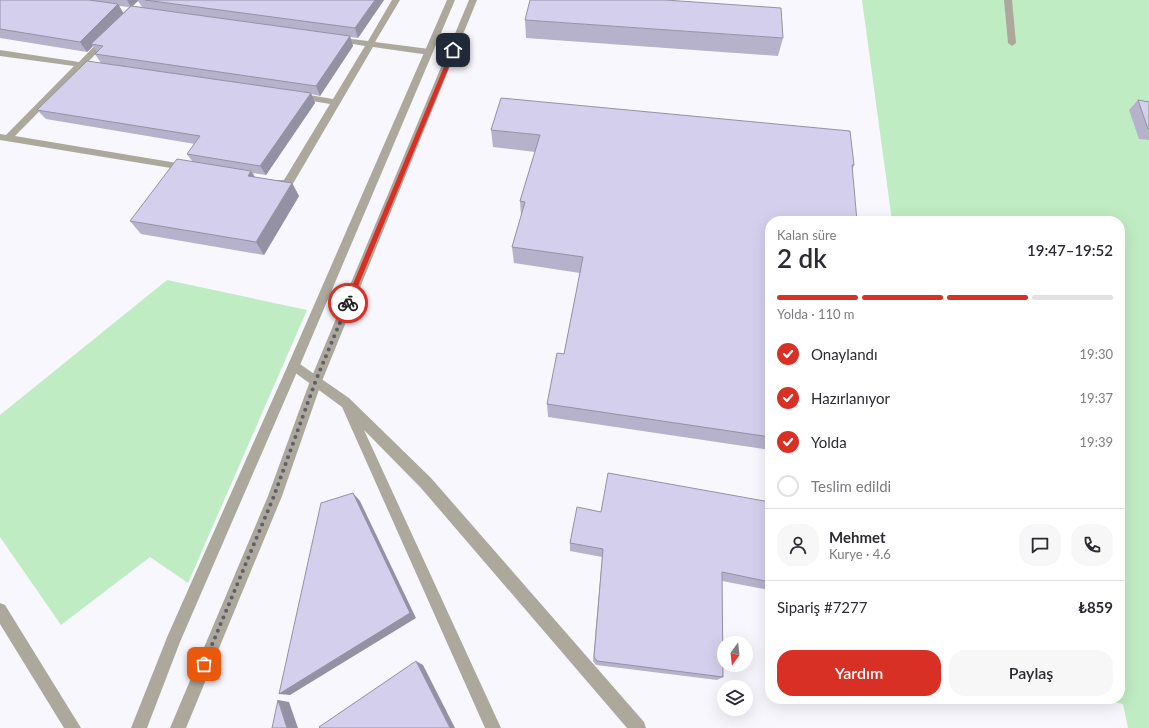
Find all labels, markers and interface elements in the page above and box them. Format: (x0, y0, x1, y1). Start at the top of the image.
pin (436, 33, 470, 67)
icon: home (442, 39, 464, 61)
text: Kalan süre (777, 227, 836, 243)
text: 19:47–19:52 (1027, 241, 1113, 259)
text: 2 dk (777, 242, 827, 274)
courier (328, 283, 368, 323)
icon: bike (337, 292, 359, 314)
text: Yolda · 110 m (777, 306, 855, 322)
icon: check (777, 343, 799, 365)
text: Onaylandı (811, 345, 878, 363)
text: 19:30 (1080, 346, 1113, 362)
icon: check (777, 387, 799, 409)
text: Hazırlanıyor (811, 389, 890, 407)
text: 19:37 (1080, 390, 1113, 406)
icon: check (777, 431, 799, 453)
text: Yolda (811, 433, 847, 451)
text: 19:39 (1080, 434, 1113, 450)
text: Teslim edildi (811, 477, 891, 495)
button: person (777, 524, 819, 566)
button: chat (1019, 524, 1061, 566)
button: phone (1071, 524, 1113, 566)
text: Mehmet (829, 528, 886, 546)
text: Kurye · 4.6 (829, 546, 891, 562)
text: Sipariş #7277 (777, 598, 867, 616)
text: ₺859 (1078, 598, 1113, 616)
north arrow (717, 636, 753, 672)
map controls (717, 636, 753, 716)
pin (187, 647, 221, 681)
button: Yardım (777, 650, 941, 696)
button: Paylaş (949, 650, 1113, 696)
icon: bag (193, 653, 215, 675)
button: layers (717, 680, 753, 716)

